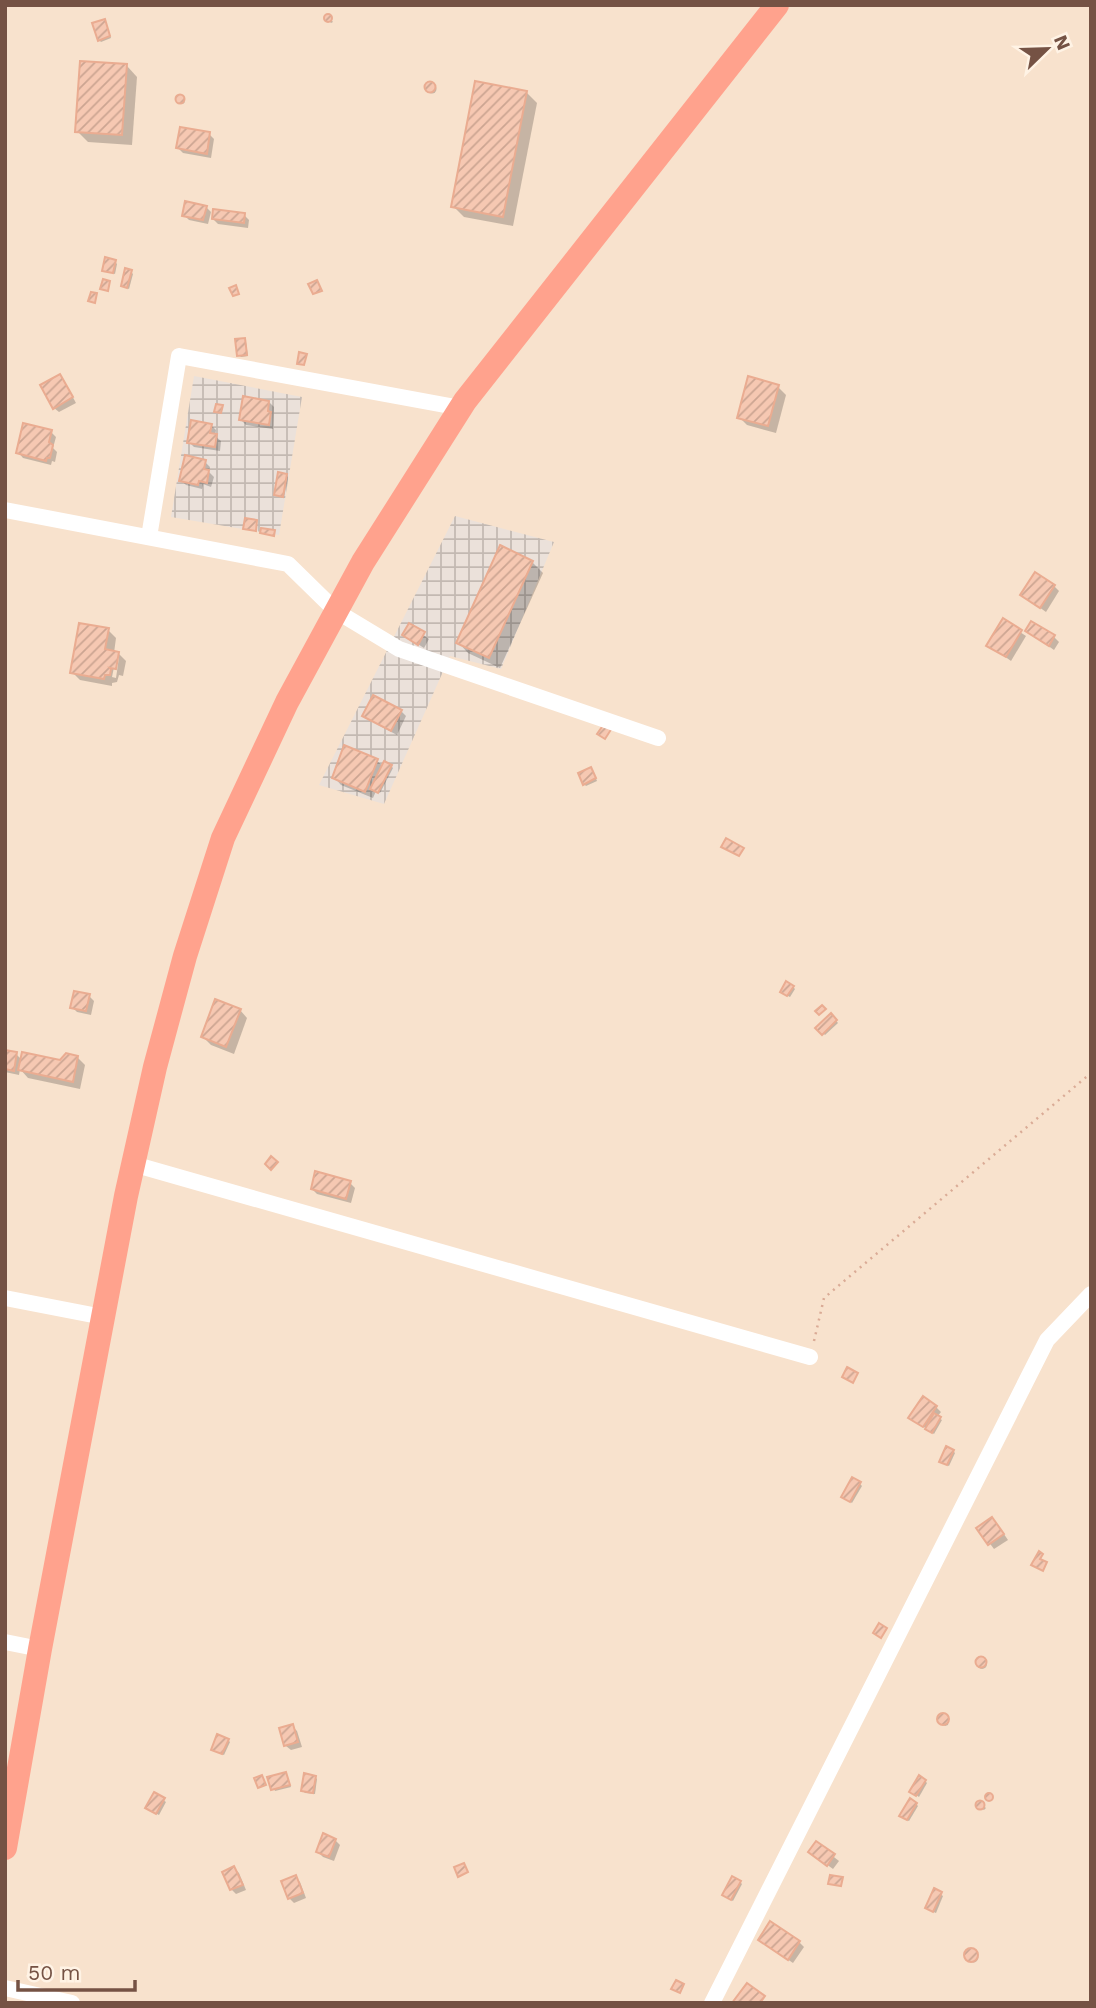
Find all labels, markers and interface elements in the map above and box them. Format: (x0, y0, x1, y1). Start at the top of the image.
north arrow (1012, 14, 1082, 84)
text: N (1049, 32, 1076, 54)
scale bar (18, 1948, 135, 1992)
text: 50 m (28, 1960, 80, 1985)

